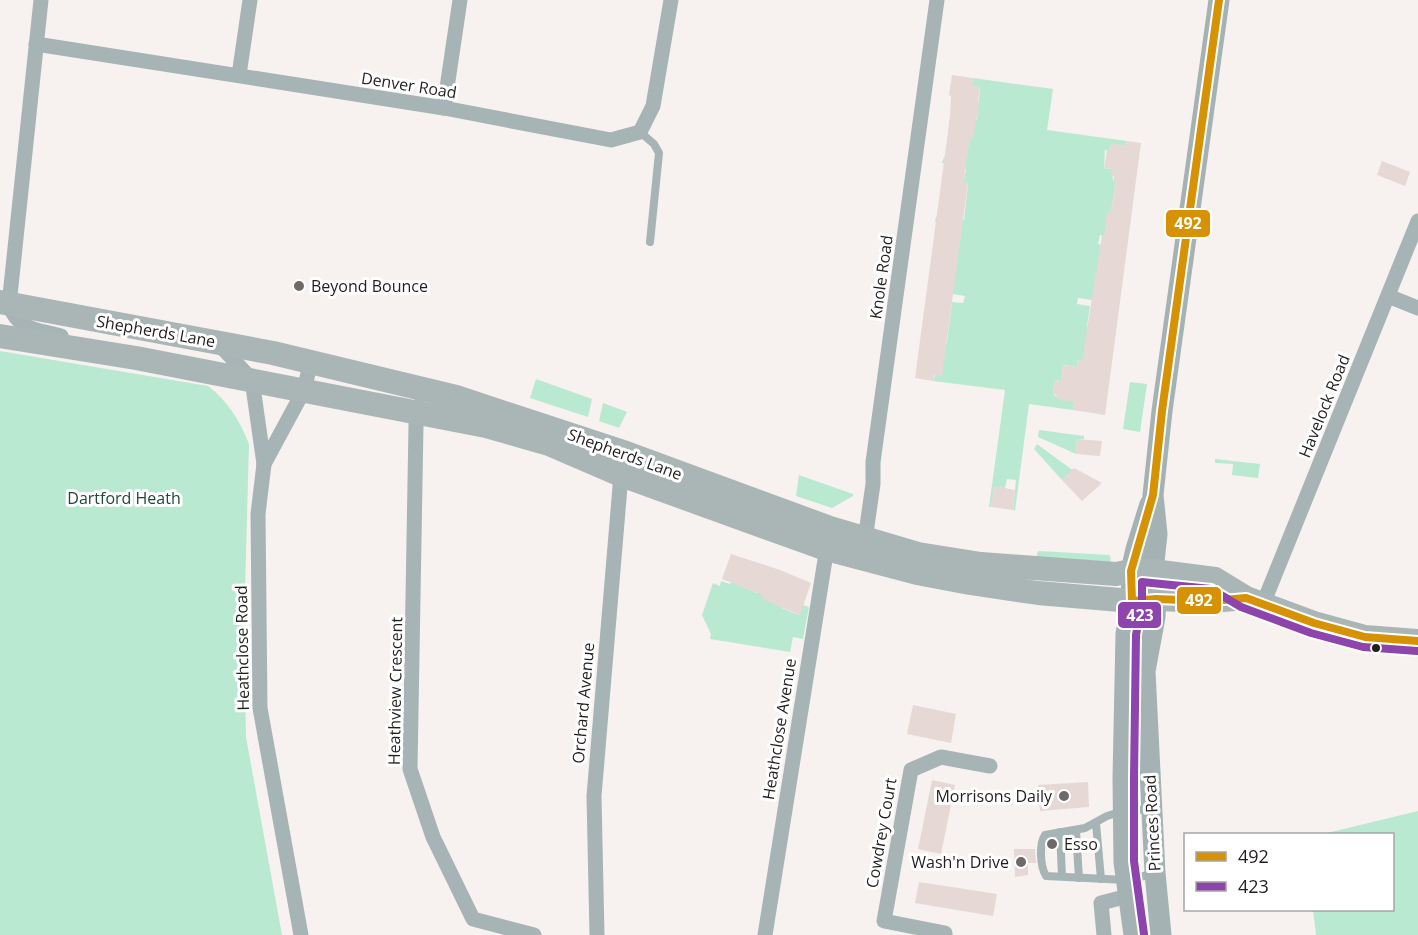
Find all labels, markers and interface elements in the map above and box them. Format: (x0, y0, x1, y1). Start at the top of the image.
street label: Denver Road (360, 67, 458, 103)
line badge: 492 (1165, 209, 1211, 238)
text: 492 (1174, 212, 1202, 234)
street label: Knole Road (864, 234, 898, 320)
place label: Beyond Bounce (311, 275, 428, 297)
marker: Beyond Bounce (292, 279, 306, 293)
street label: Shepherds Lane (95, 310, 217, 352)
street label: Havelock Road (1293, 351, 1355, 461)
street label: Shepherds Lane (565, 423, 685, 485)
park label: Dartford Heath (67, 487, 181, 509)
street label: Heathclose Road (230, 585, 254, 711)
line badge: 492 (1176, 586, 1222, 615)
text: 492 (1185, 589, 1213, 611)
line badge: 423 (1117, 601, 1162, 629)
text: 423 (1126, 604, 1154, 626)
street label: Heathview Crescent (383, 616, 407, 765)
street label: Orchard Avenue (567, 641, 599, 765)
unlabelled marker (1370, 642, 1382, 654)
street label: Heathclose Avenue (757, 657, 801, 801)
street label: Princes Road (1138, 774, 1166, 872)
street label: Cowdrey Court (860, 776, 902, 890)
place label: Morrisons Daily (935, 785, 1053, 807)
marker: Morrisons Daily (1057, 789, 1071, 803)
place label: Esso (1064, 833, 1098, 855)
legend (1184, 833, 1394, 911)
marker: Esso (1045, 837, 1059, 851)
text: 492 (1238, 844, 1269, 868)
place label: Wash'n Drive (911, 851, 1009, 873)
marker: Wash'n Drive (1014, 855, 1028, 869)
text: 423 (1238, 874, 1269, 898)

